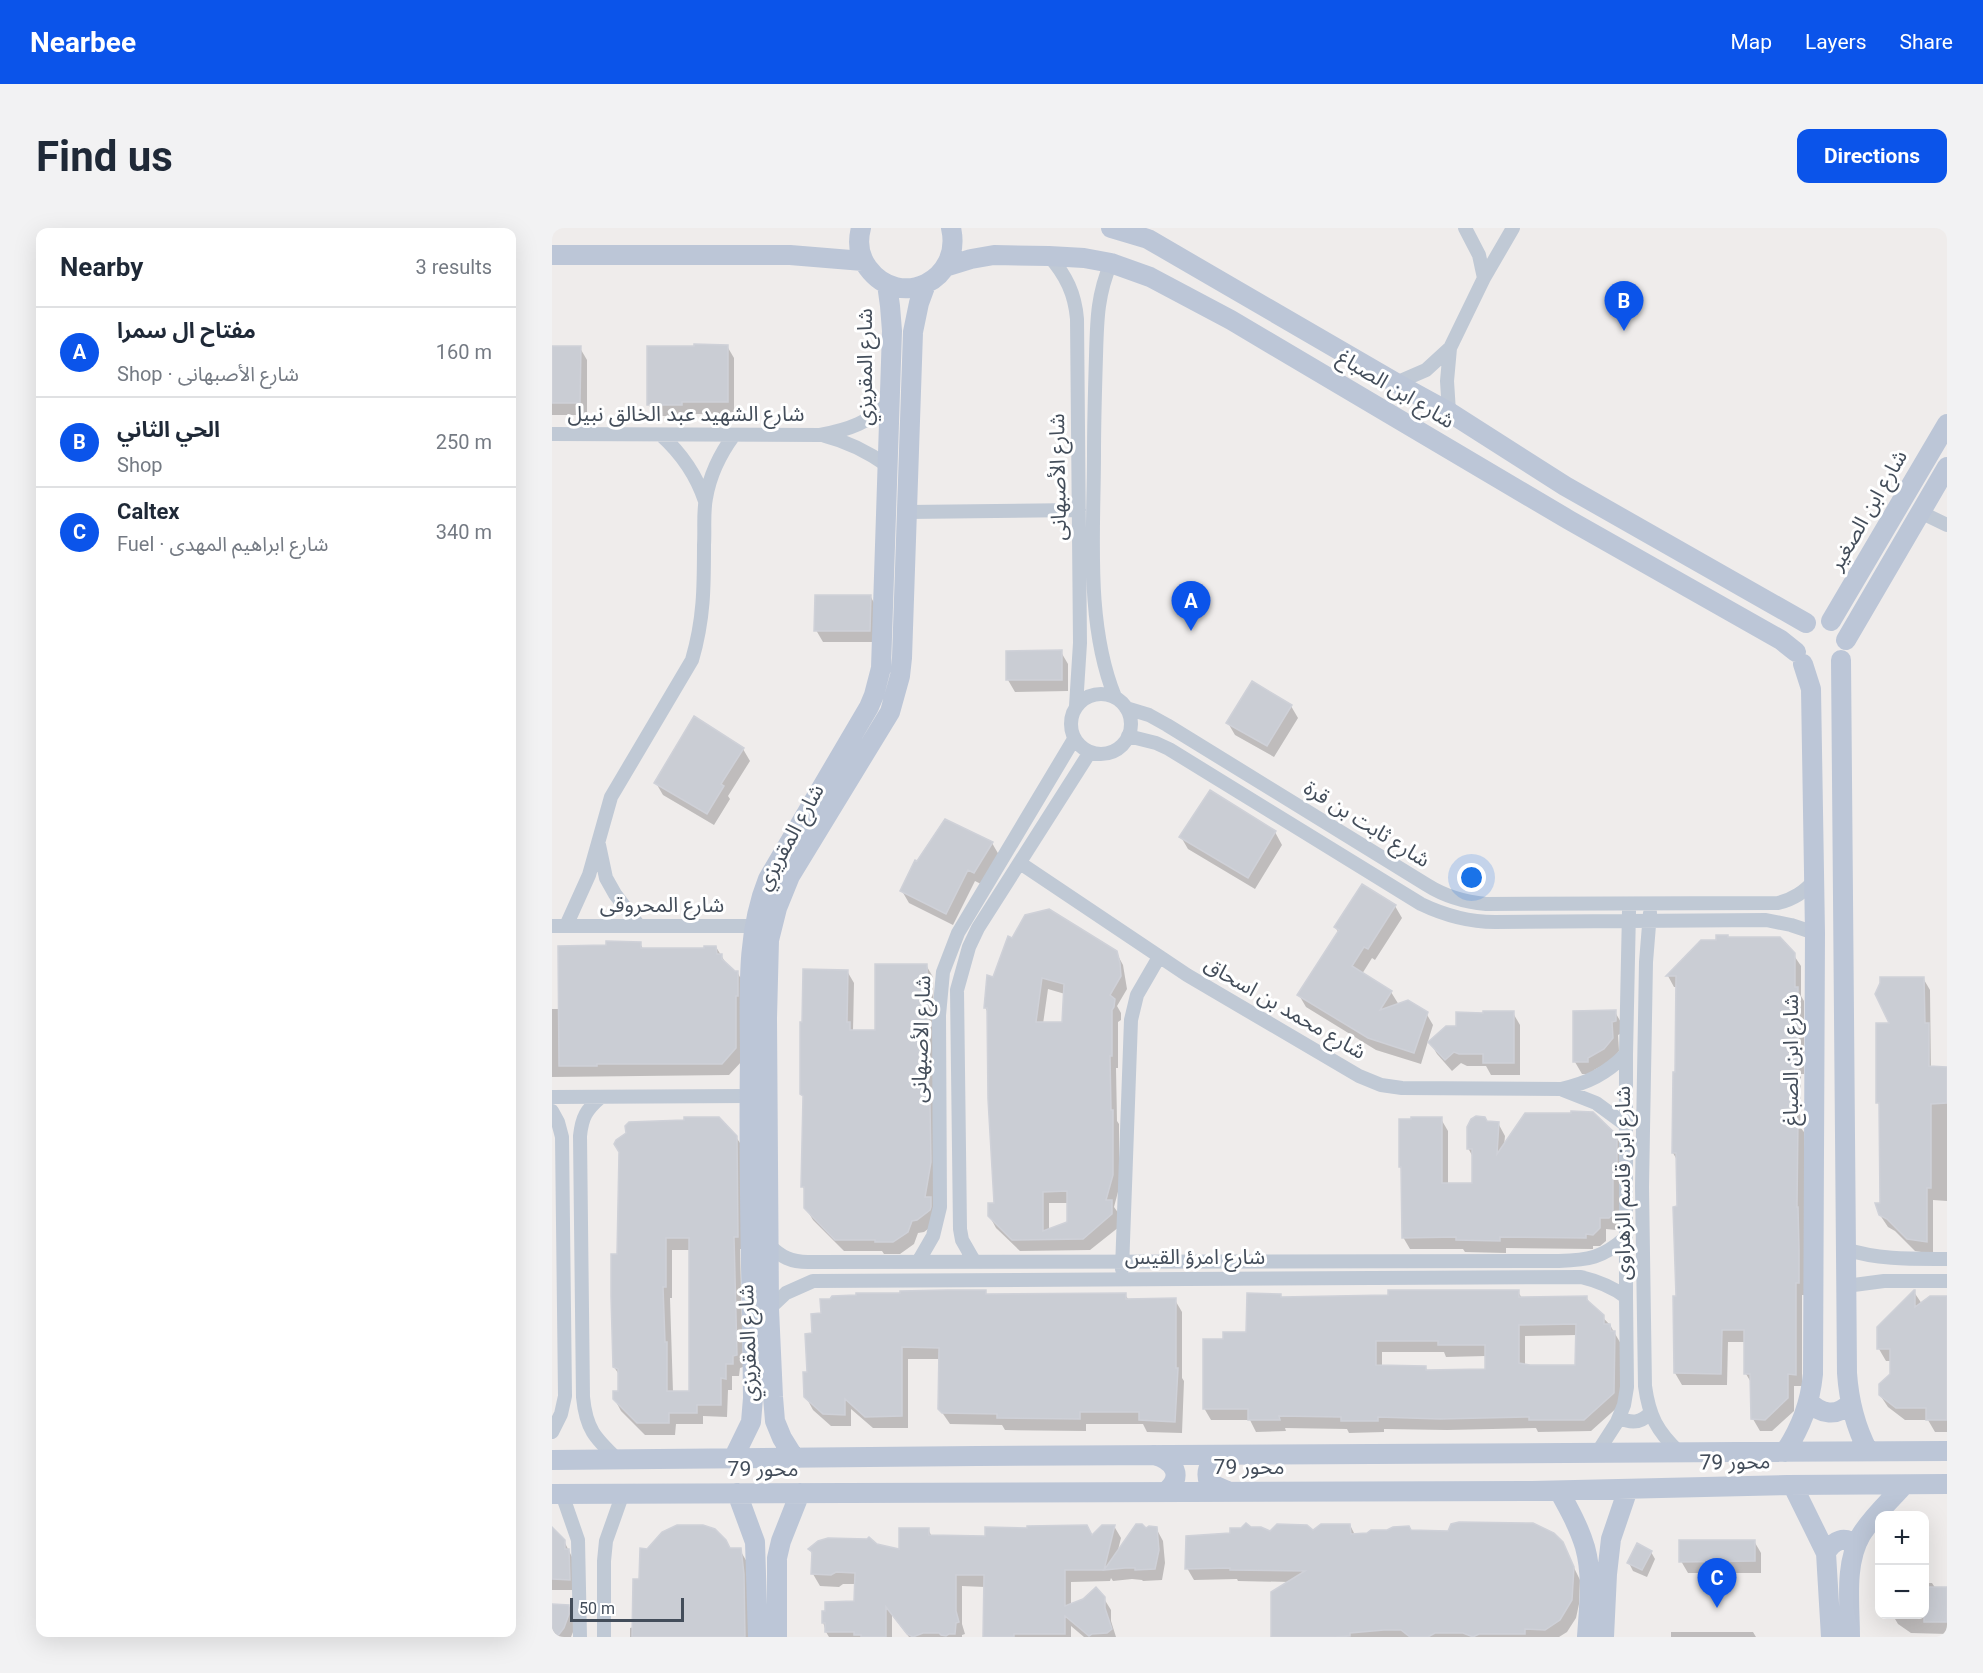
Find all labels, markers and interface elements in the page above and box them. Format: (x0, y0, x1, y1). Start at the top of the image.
text: Nearbee (30, 26, 136, 59)
text: Map (1730, 30, 1772, 54)
text: Layers (1805, 30, 1866, 54)
text: Share (1899, 30, 1953, 54)
button: Directions (1797, 129, 1947, 183)
text: Find us (36, 132, 173, 181)
text: Nearby (60, 252, 143, 282)
text: 3 results (416, 255, 492, 279)
pin: B (1604, 282, 1644, 331)
street label: شارع المقريزي (853, 308, 881, 426)
text: مفتاح ال سمرا (117, 318, 256, 343)
text: A (73, 340, 86, 364)
text: 160 m (436, 340, 492, 364)
street label: شارع ابن الصباغ (1332, 345, 1459, 436)
text: Shop · شارع الأصبهانى (117, 362, 299, 386)
street label: شارع الشهيد عبد الخالق نبيل (567, 402, 805, 429)
street label: شارع الأصبهانى (1045, 413, 1074, 541)
text: الحي الثاني (117, 417, 220, 442)
text: B (73, 430, 86, 454)
text: 250 m (436, 430, 492, 454)
street label: شارع ابن الصغير (1823, 446, 1915, 577)
text: Shop (117, 453, 163, 477)
text: Caltex (117, 499, 180, 524)
text: C (73, 520, 86, 544)
text: 340 m (436, 520, 492, 544)
text: Fuel · شارع ابراهيم المهدى (117, 532, 328, 556)
pin: A (1172, 582, 1210, 631)
street label: شارع ثابت بن قرة (1298, 776, 1434, 875)
street label: شارع المقريزي (751, 780, 832, 896)
your location (1457, 863, 1486, 892)
street label: شارع المحروقى (600, 893, 724, 920)
street label: شارع محمد بن اسحاق (1198, 952, 1370, 1067)
street label: شارع الأصبهانى (907, 975, 938, 1103)
street label: شارع ابن الصباغ (1779, 994, 1806, 1126)
street label: شارع ابن قاسم الزهراوى (1611, 1086, 1638, 1280)
street label: شارع امرؤ القيس (1125, 1245, 1265, 1272)
street label: شارع المقريزي (734, 1284, 766, 1402)
street label: محور 79 (1699, 1449, 1771, 1475)
street label: محور 79 (1214, 1455, 1284, 1479)
street label: محور 79 (728, 1457, 798, 1481)
map controls (1875, 1511, 1929, 1619)
button: + (1875, 1511, 1929, 1565)
pin: C (1698, 1558, 1736, 1608)
button: − (1875, 1565, 1929, 1619)
scale bar (570, 1595, 684, 1622)
text: 50 m (579, 1599, 615, 1618)

